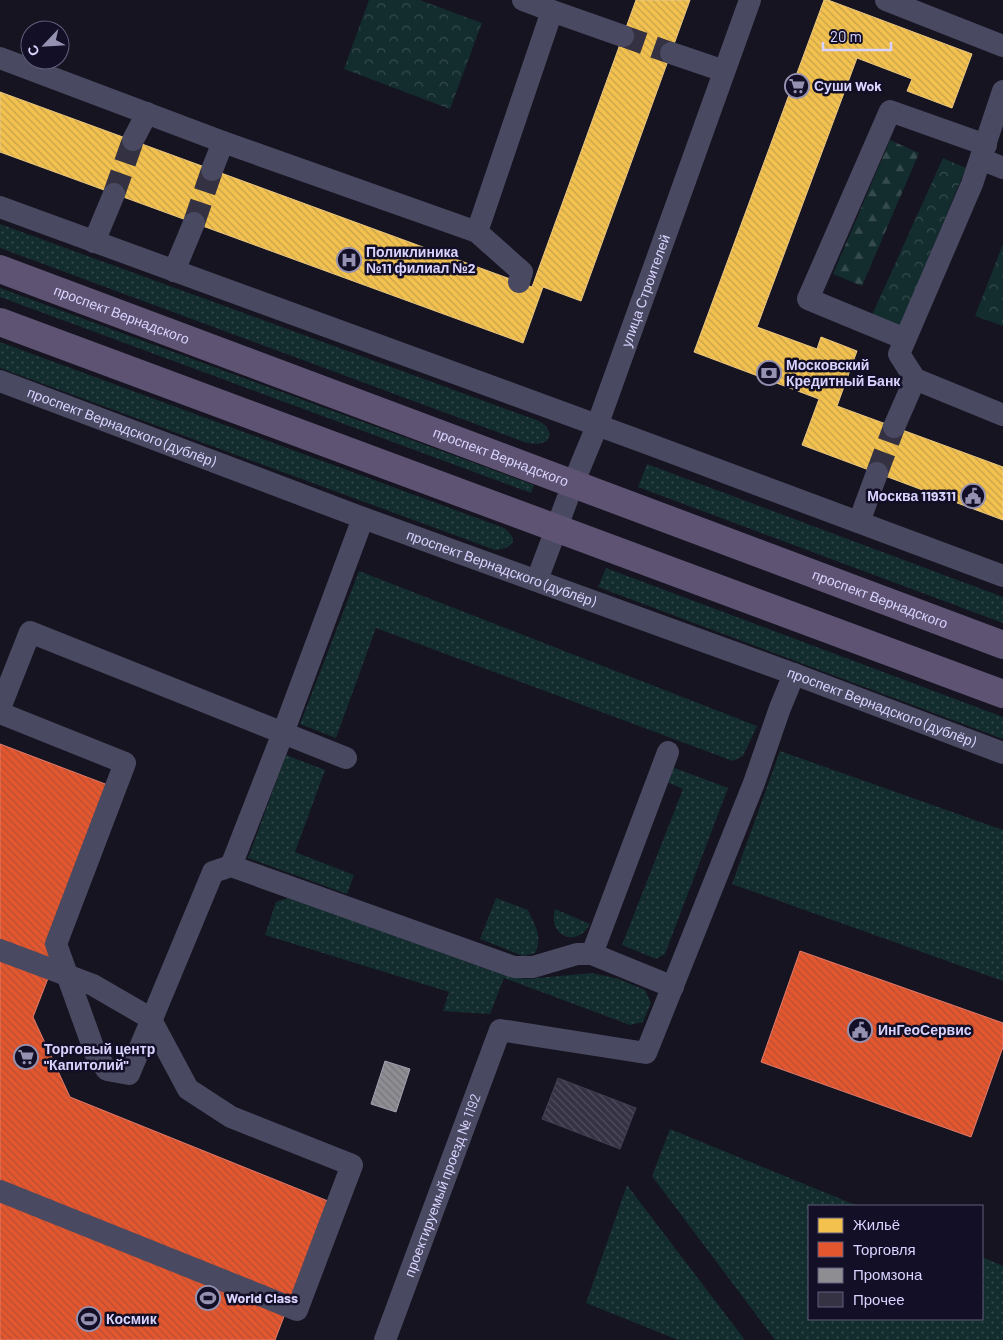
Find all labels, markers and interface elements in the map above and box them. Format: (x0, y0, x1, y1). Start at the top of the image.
north arrow (20, 20, 70, 70)
scale bar (823, 20, 890, 52)
text: 20 m (830, 27, 862, 45)
text: С (23, 43, 43, 59)
supermarket icon: Суши Wok (784, 73, 810, 99)
place label: Суши Wok (814, 77, 882, 94)
street label: улица Строителей (617, 232, 673, 349)
place label: Поликлиника №11 филиал №2 (366, 243, 476, 276)
hospital icon: Поликлиника №11 филиал №2 (336, 247, 362, 273)
street label: проспект Вернадского (52, 281, 192, 347)
place label: Московский Кредитный Банк (786, 356, 901, 389)
bank icon: Московский Кредитный Банк (756, 360, 782, 386)
street label: проспект Вернадского (дублёр) (25, 383, 219, 470)
street label: проспект Вернадского (431, 423, 571, 490)
public building icon: Москва 119311 (960, 483, 986, 509)
place label: Москва 119311 (867, 487, 956, 504)
street label: проспект Вернадского (дублёр) (404, 526, 599, 610)
street label: проспект Вернадского (810, 565, 951, 632)
street label: проспект Вернадского (дублёр) (785, 663, 979, 750)
public building icon: ИнГеоСервис (847, 1017, 873, 1043)
place label: ИнГеоСервис (878, 1021, 972, 1038)
place label: Торговый центр "Капитолий" (44, 1040, 155, 1073)
supermarket icon: Торговый центр "Капитолий" (13, 1044, 39, 1070)
street label: проектируемый проезд № 1192 (400, 1091, 484, 1279)
legend (808, 1205, 983, 1320)
text: Жильё (853, 1215, 900, 1233)
text: Торговля (853, 1240, 916, 1258)
text: Промзона (853, 1265, 923, 1283)
sports icon: World Class (195, 1285, 221, 1311)
place label: World Class (226, 1289, 298, 1306)
text: Прочее (853, 1290, 905, 1308)
sports icon: Космик (76, 1306, 102, 1332)
place label: Космик (106, 1310, 158, 1327)

